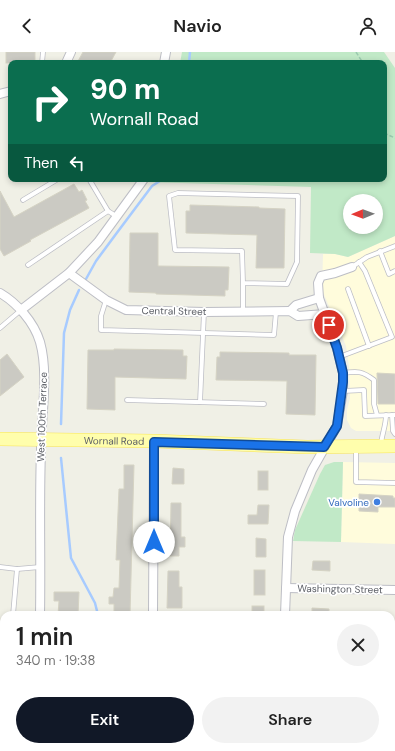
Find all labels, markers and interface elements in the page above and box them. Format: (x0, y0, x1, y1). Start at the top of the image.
text: Navio (173, 14, 222, 38)
icon: back (16, 15, 38, 37)
icon: person (357, 15, 379, 37)
text: 90 m (90, 71, 160, 108)
icon: right (24, 76, 76, 128)
text: Wornall Road (90, 107, 199, 131)
icon: left (66, 152, 88, 174)
text: Then (24, 153, 58, 173)
north arrow (343, 194, 383, 234)
map controls (343, 194, 383, 234)
street label: Central Street (141, 304, 207, 318)
pin (312, 308, 346, 342)
icon: arrive (318, 314, 340, 336)
street label: West 100th Terrace (34, 371, 50, 462)
street label: Wornall Road (84, 434, 144, 447)
place label: Valvoline (328, 496, 369, 509)
marker: Valvoline (372, 497, 382, 507)
position arrow (133, 521, 175, 563)
street label: Washington Street (297, 582, 383, 596)
text: 1 min (16, 621, 73, 652)
button: close (337, 624, 379, 666)
text: 340 m · 19:38 (16, 652, 95, 669)
button: Exit (16, 697, 194, 743)
button: Share (202, 697, 379, 743)

